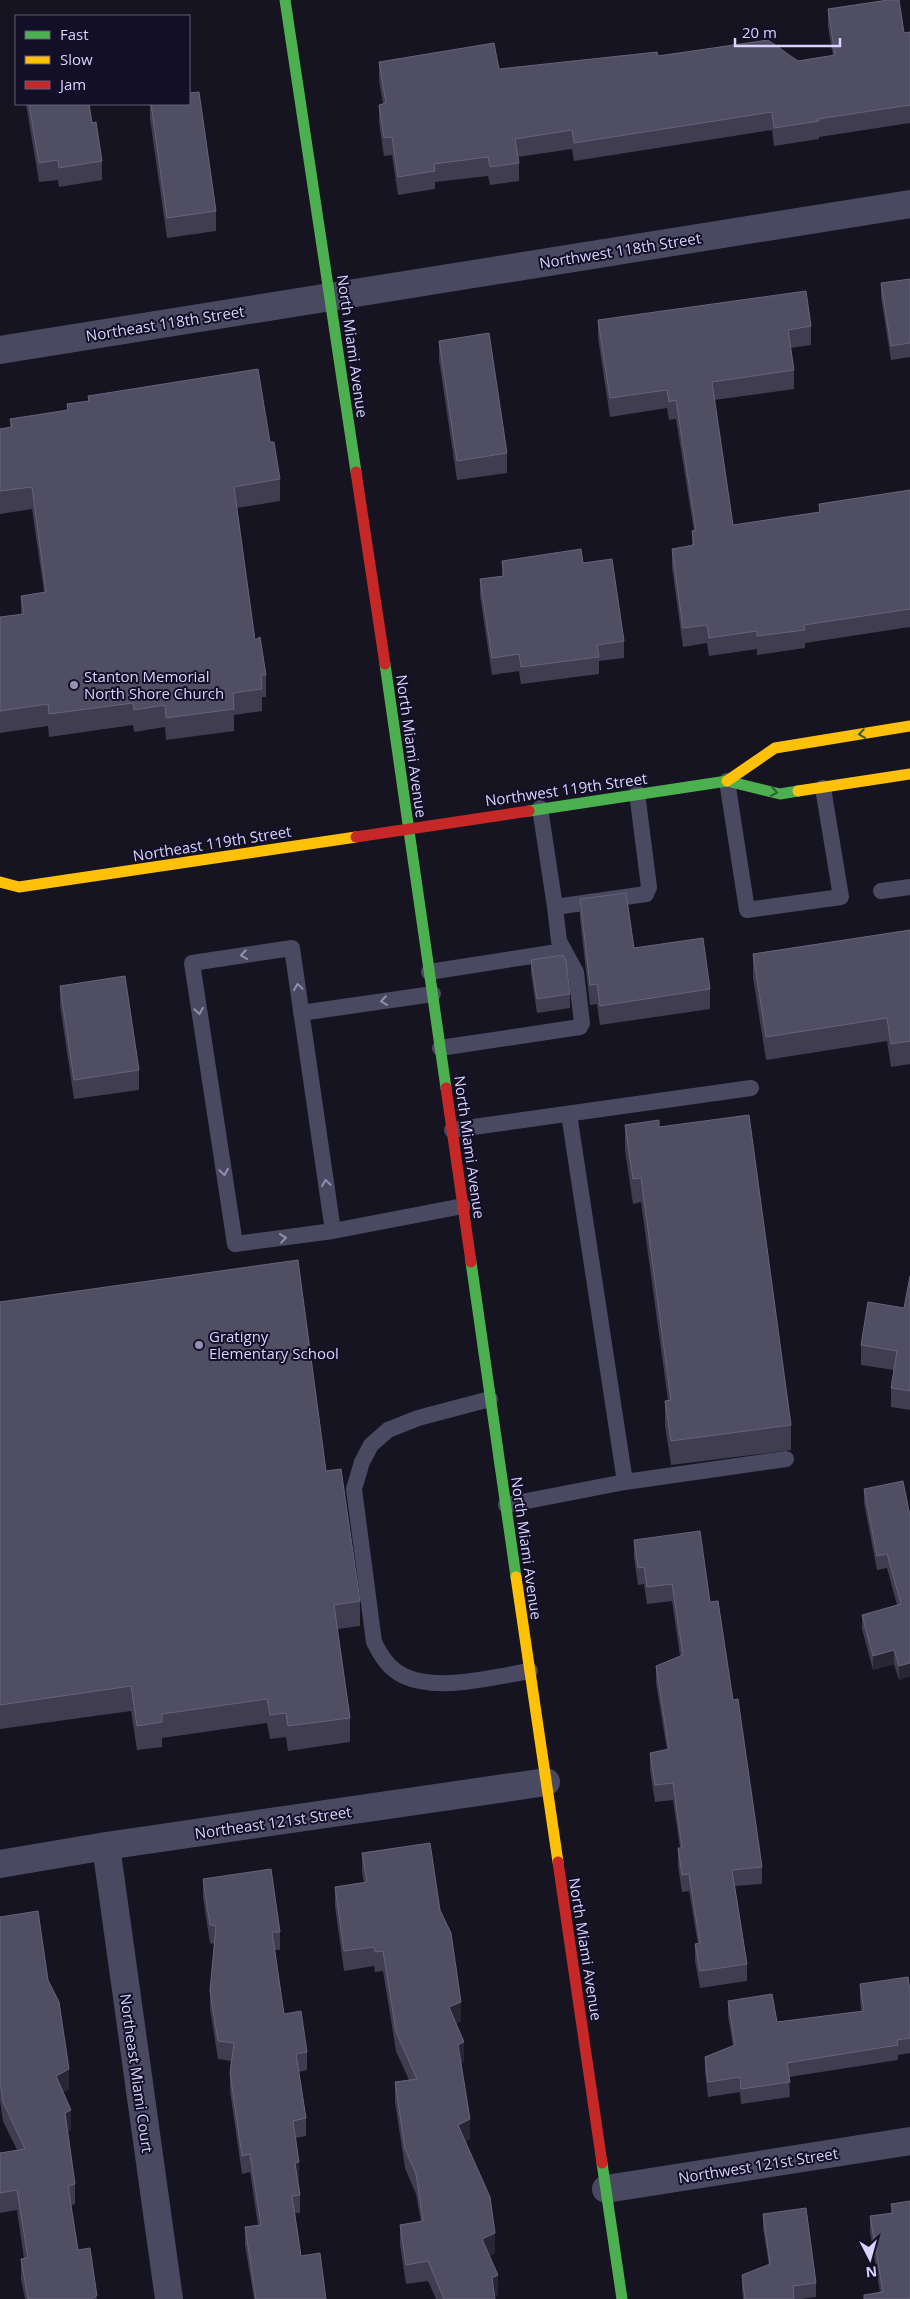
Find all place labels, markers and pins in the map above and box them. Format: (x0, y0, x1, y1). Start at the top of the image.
place label: Stanton Memorial North Shore Church (84, 666, 224, 703)
marker: Stanton Memorial North Shore Church (68, 679, 80, 691)
place label: Gratigny Elementary School (209, 1326, 339, 1363)
marker: Gratigny Elementary School (193, 1339, 205, 1351)

